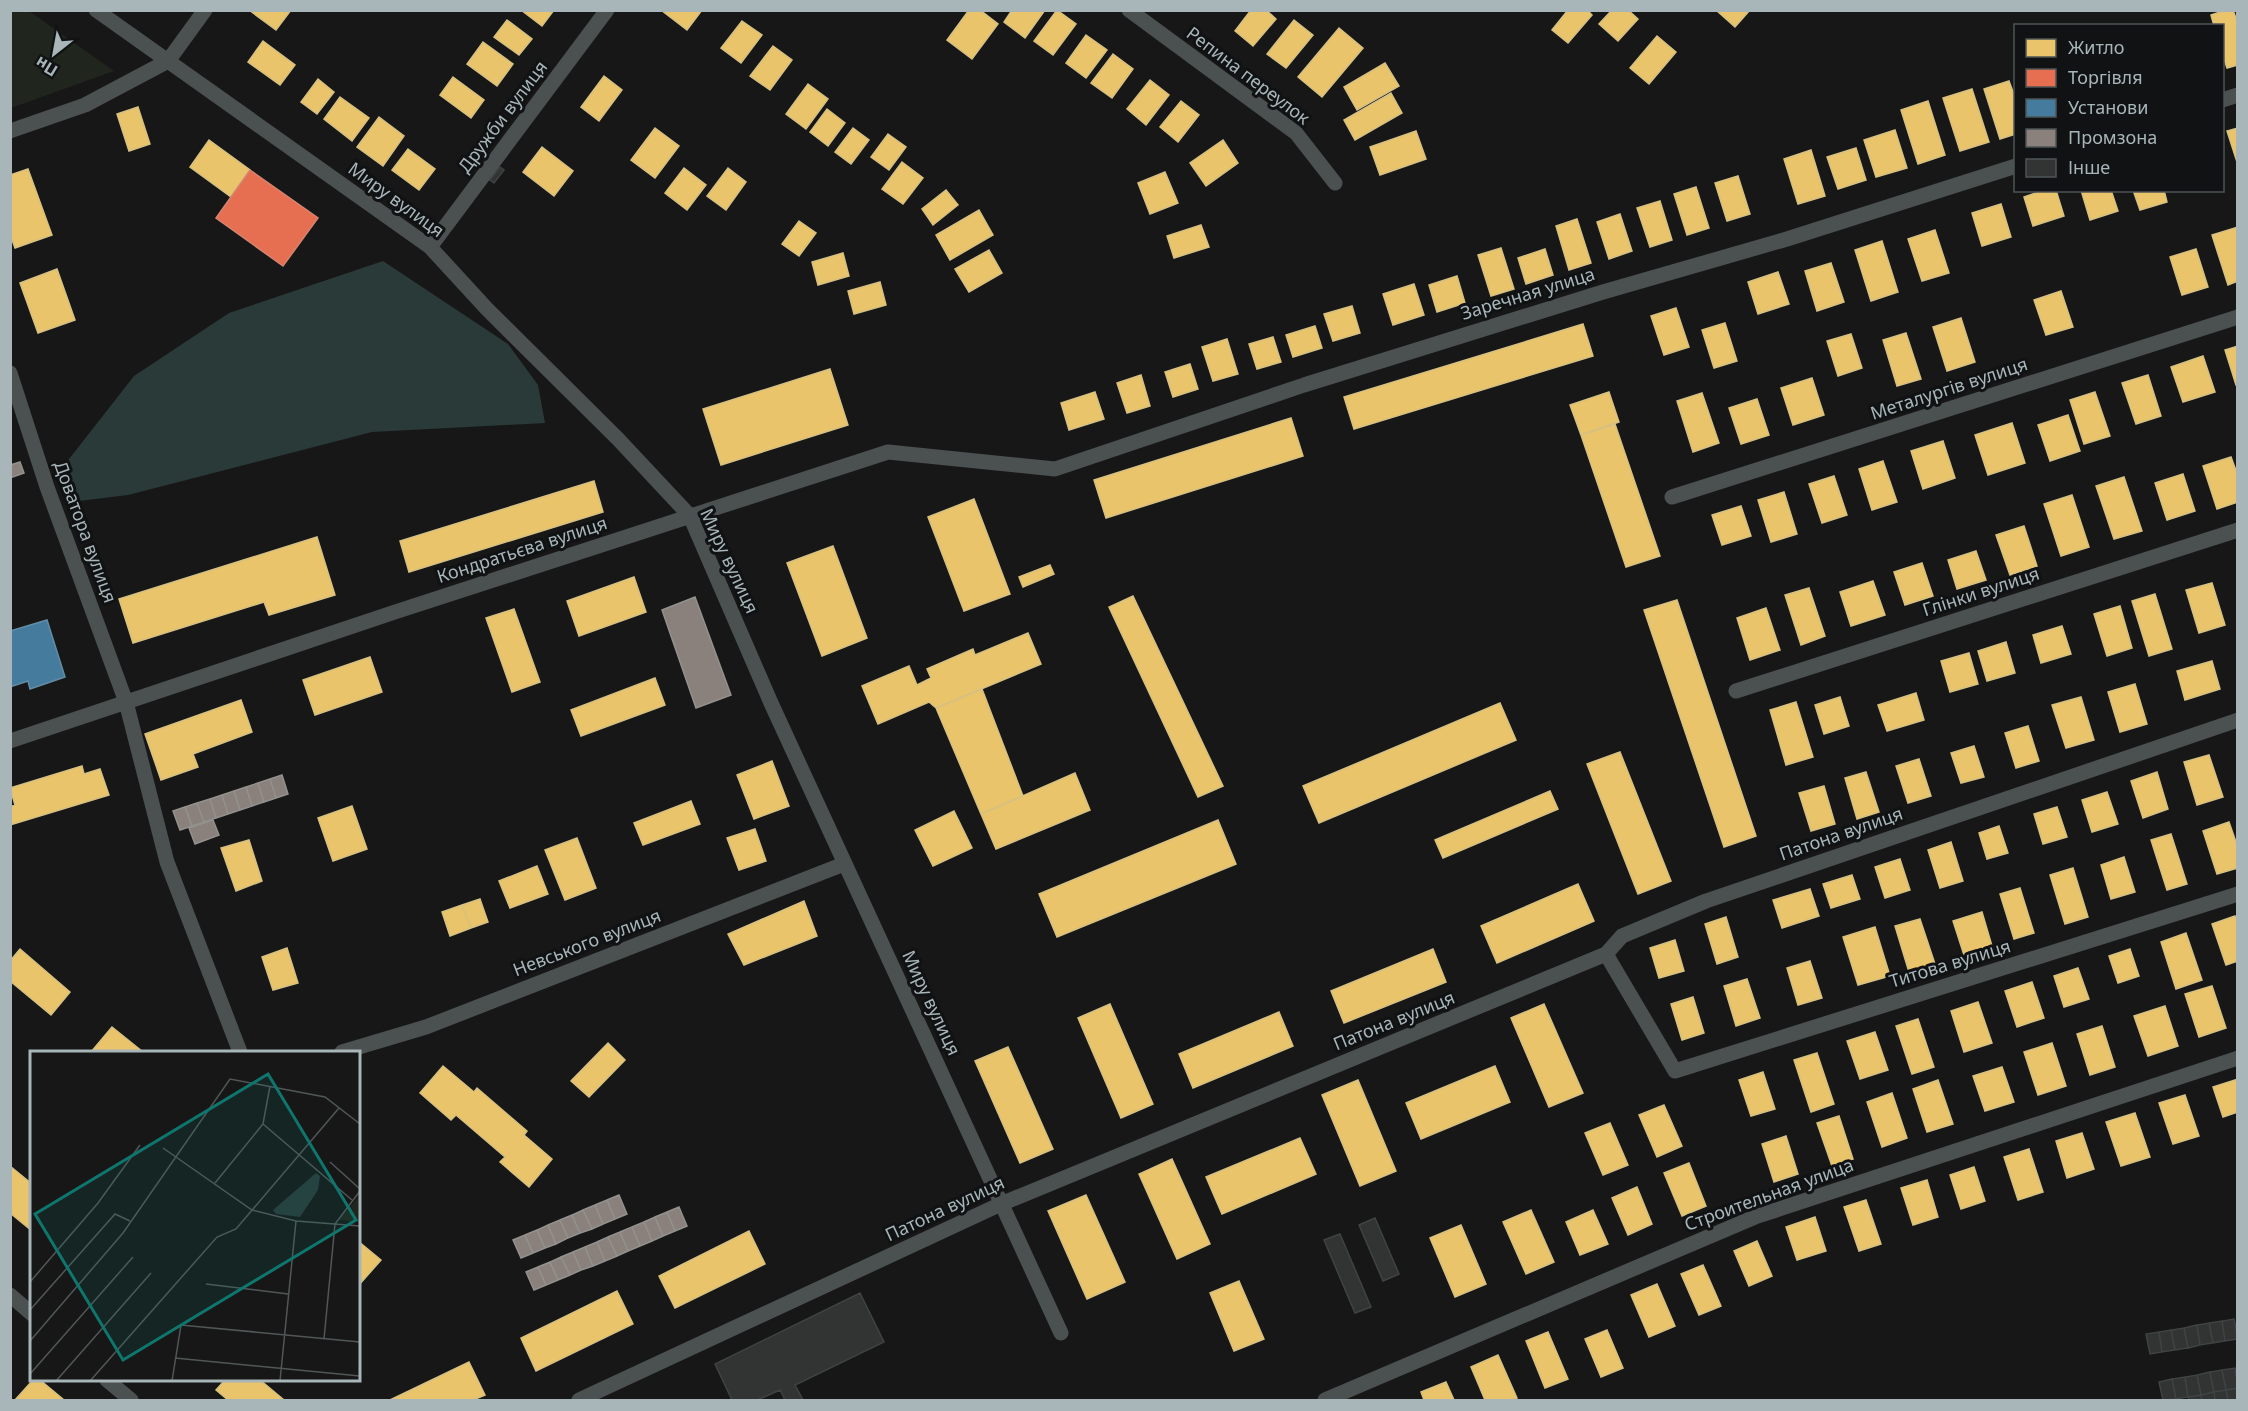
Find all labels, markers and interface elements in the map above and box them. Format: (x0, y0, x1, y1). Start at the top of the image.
street label: Репина переулок (1182, 21, 1316, 130)
north arrow (24, 24, 84, 84)
legend (2014, 24, 2224, 192)
text: Житло (2068, 35, 2125, 59)
text: Пн (31, 52, 62, 82)
street label: Дружби вулиця (452, 56, 552, 177)
text: Торгівля (2068, 65, 2143, 89)
text: Установи (2068, 95, 2148, 119)
text: Промзона (2068, 125, 2157, 149)
text: Інше (2068, 155, 2110, 179)
street label: Миру вулиця (344, 156, 449, 242)
street label: Заречная улица (1458, 261, 1598, 325)
street label: Металургів вулиця (1867, 351, 2030, 425)
street label: Доватора вулиця (49, 457, 123, 606)
street label: Миру вулиця (695, 504, 765, 617)
street label: Кондратьєва вулиця (434, 510, 610, 588)
street label: Глінки вулиця (1919, 561, 2042, 621)
street label: Патона вулиця (1776, 801, 1906, 865)
street label: Невського вулиця (509, 903, 664, 981)
street label: Титова вулиця (1886, 933, 2013, 993)
street label: Миру вулиця (897, 946, 967, 1059)
street label: Патона вулиця (1329, 985, 1458, 1055)
inset map (30, 1051, 360, 1381)
street label: Строительная улица (1681, 1152, 1857, 1236)
street label: Патона вулиця (881, 1170, 1008, 1246)

